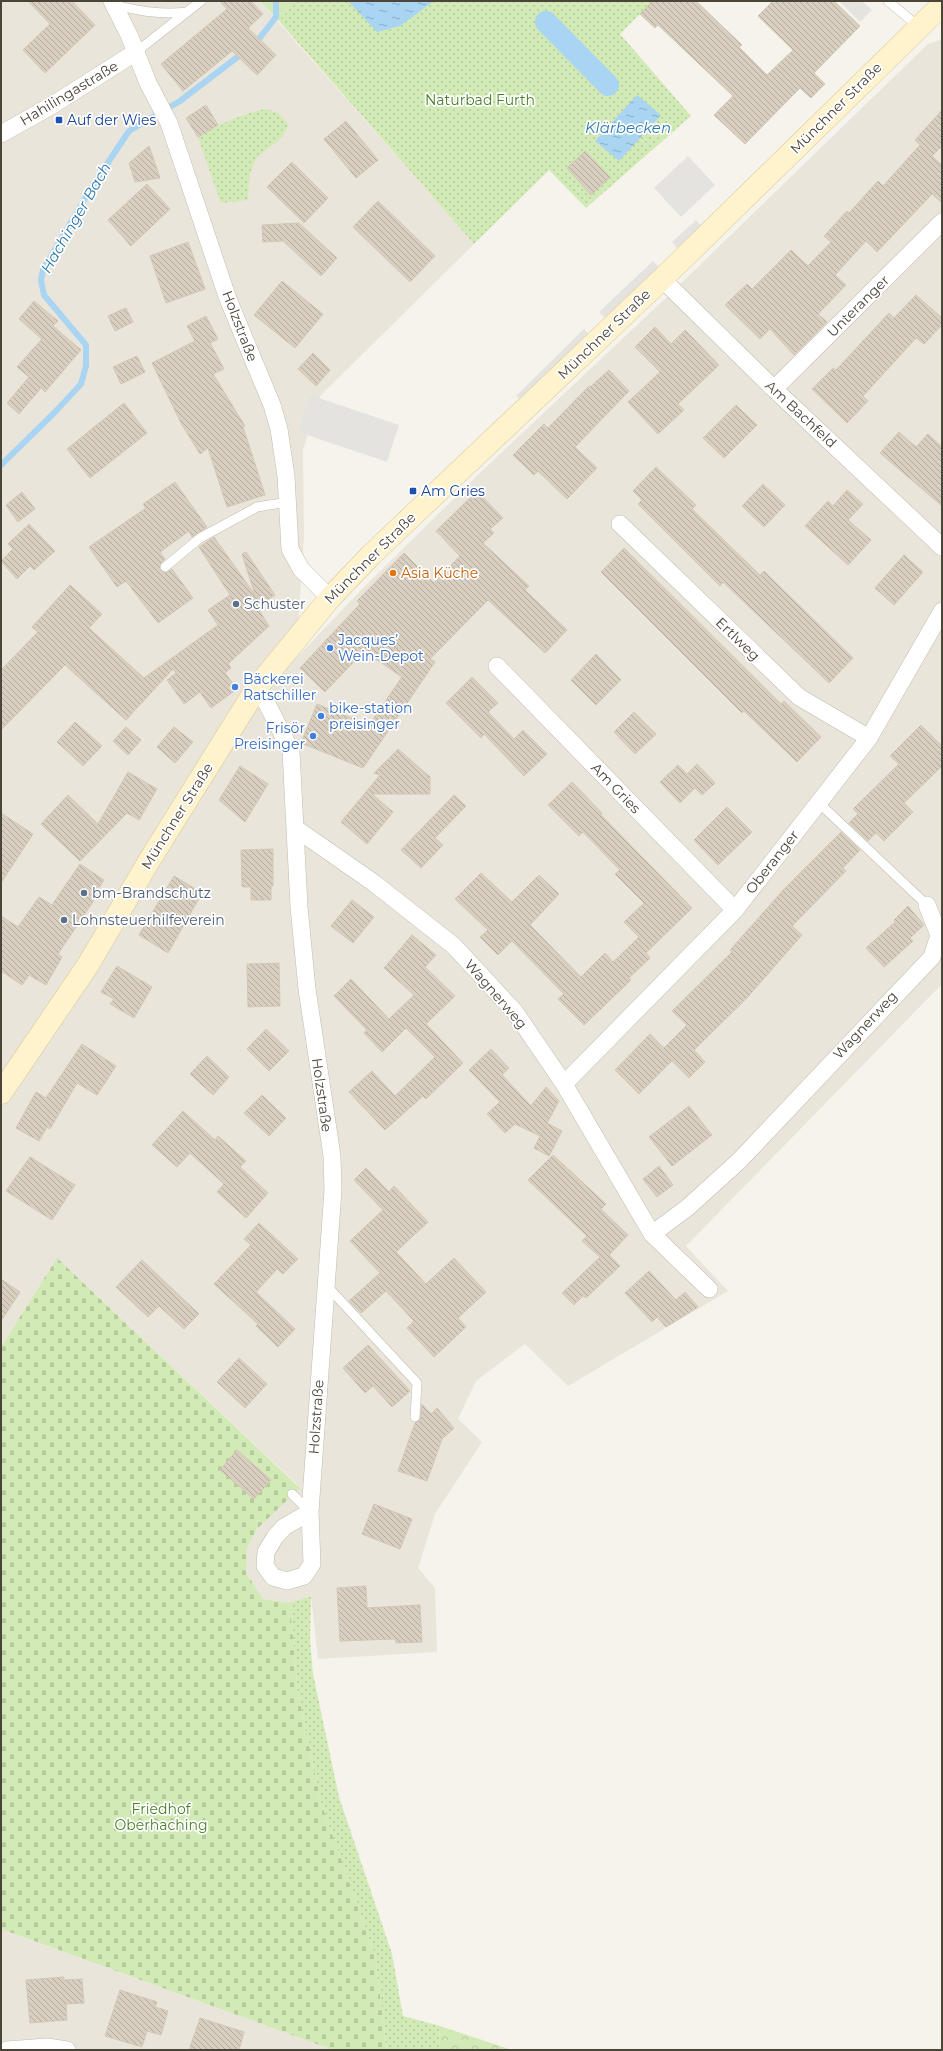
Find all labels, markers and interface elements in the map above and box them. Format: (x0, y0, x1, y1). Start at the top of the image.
street label: Hahilingastraße (17, 57, 121, 129)
street label: Münchner Straße (786, 58, 886, 158)
park label: Naturbad Furth (425, 91, 535, 109)
place label: Auf der Wies (67, 111, 156, 129)
marker: Auf der Wies (54, 115, 64, 125)
water label: Klärbecken (585, 118, 671, 137)
water label: Hachinger Bach (36, 159, 115, 276)
street label: Unteranger (823, 271, 893, 341)
street label: Münchner Straße (554, 285, 654, 383)
street label: Holzstraße (218, 288, 262, 364)
street label: Am Bachfeld (762, 376, 840, 452)
place label: Am Gries (421, 482, 485, 500)
marker: Am Gries (408, 486, 418, 496)
street label: Münchner Straße (320, 508, 420, 608)
place label: Asia Küche (401, 564, 478, 582)
marker: Asia Küche (388, 568, 398, 578)
place label: Schuster (244, 595, 306, 613)
marker: Schuster (231, 599, 241, 609)
street label: Ertlweg (712, 613, 764, 665)
place label: Jacques’ Wein-Depot (337, 631, 424, 665)
marker: Jacques’ Wein-Depot (325, 643, 335, 653)
place label: Bäckerei Ratschiller (243, 670, 317, 704)
marker: Bäckerei Ratschiller (230, 682, 240, 692)
place label: bike-station preisinger (329, 699, 412, 733)
marker: bike-station preisinger (316, 711, 326, 721)
place label: Frisör Preisinger (234, 719, 305, 753)
marker: Frisör Preisinger (308, 731, 318, 741)
street label: Münchner Straße (137, 759, 217, 873)
street label: Am Gries (587, 759, 645, 817)
street label: Oberanger (741, 826, 803, 898)
place label: bm-Brandschutz (92, 884, 211, 902)
marker: bm-Brandschutz (79, 888, 89, 898)
place label: Lohnsteuerhilfeverein (72, 911, 225, 929)
marker: Lohnsteuerhilfeverein (59, 915, 69, 925)
street label: Wagnerweg (461, 955, 531, 1033)
street label: Wagnerweg (829, 987, 901, 1063)
street label: Holzstraße (308, 1057, 336, 1133)
street label: Holzstraße (304, 1379, 328, 1455)
park label: Friedhof Oberhaching (115, 1800, 207, 1834)

